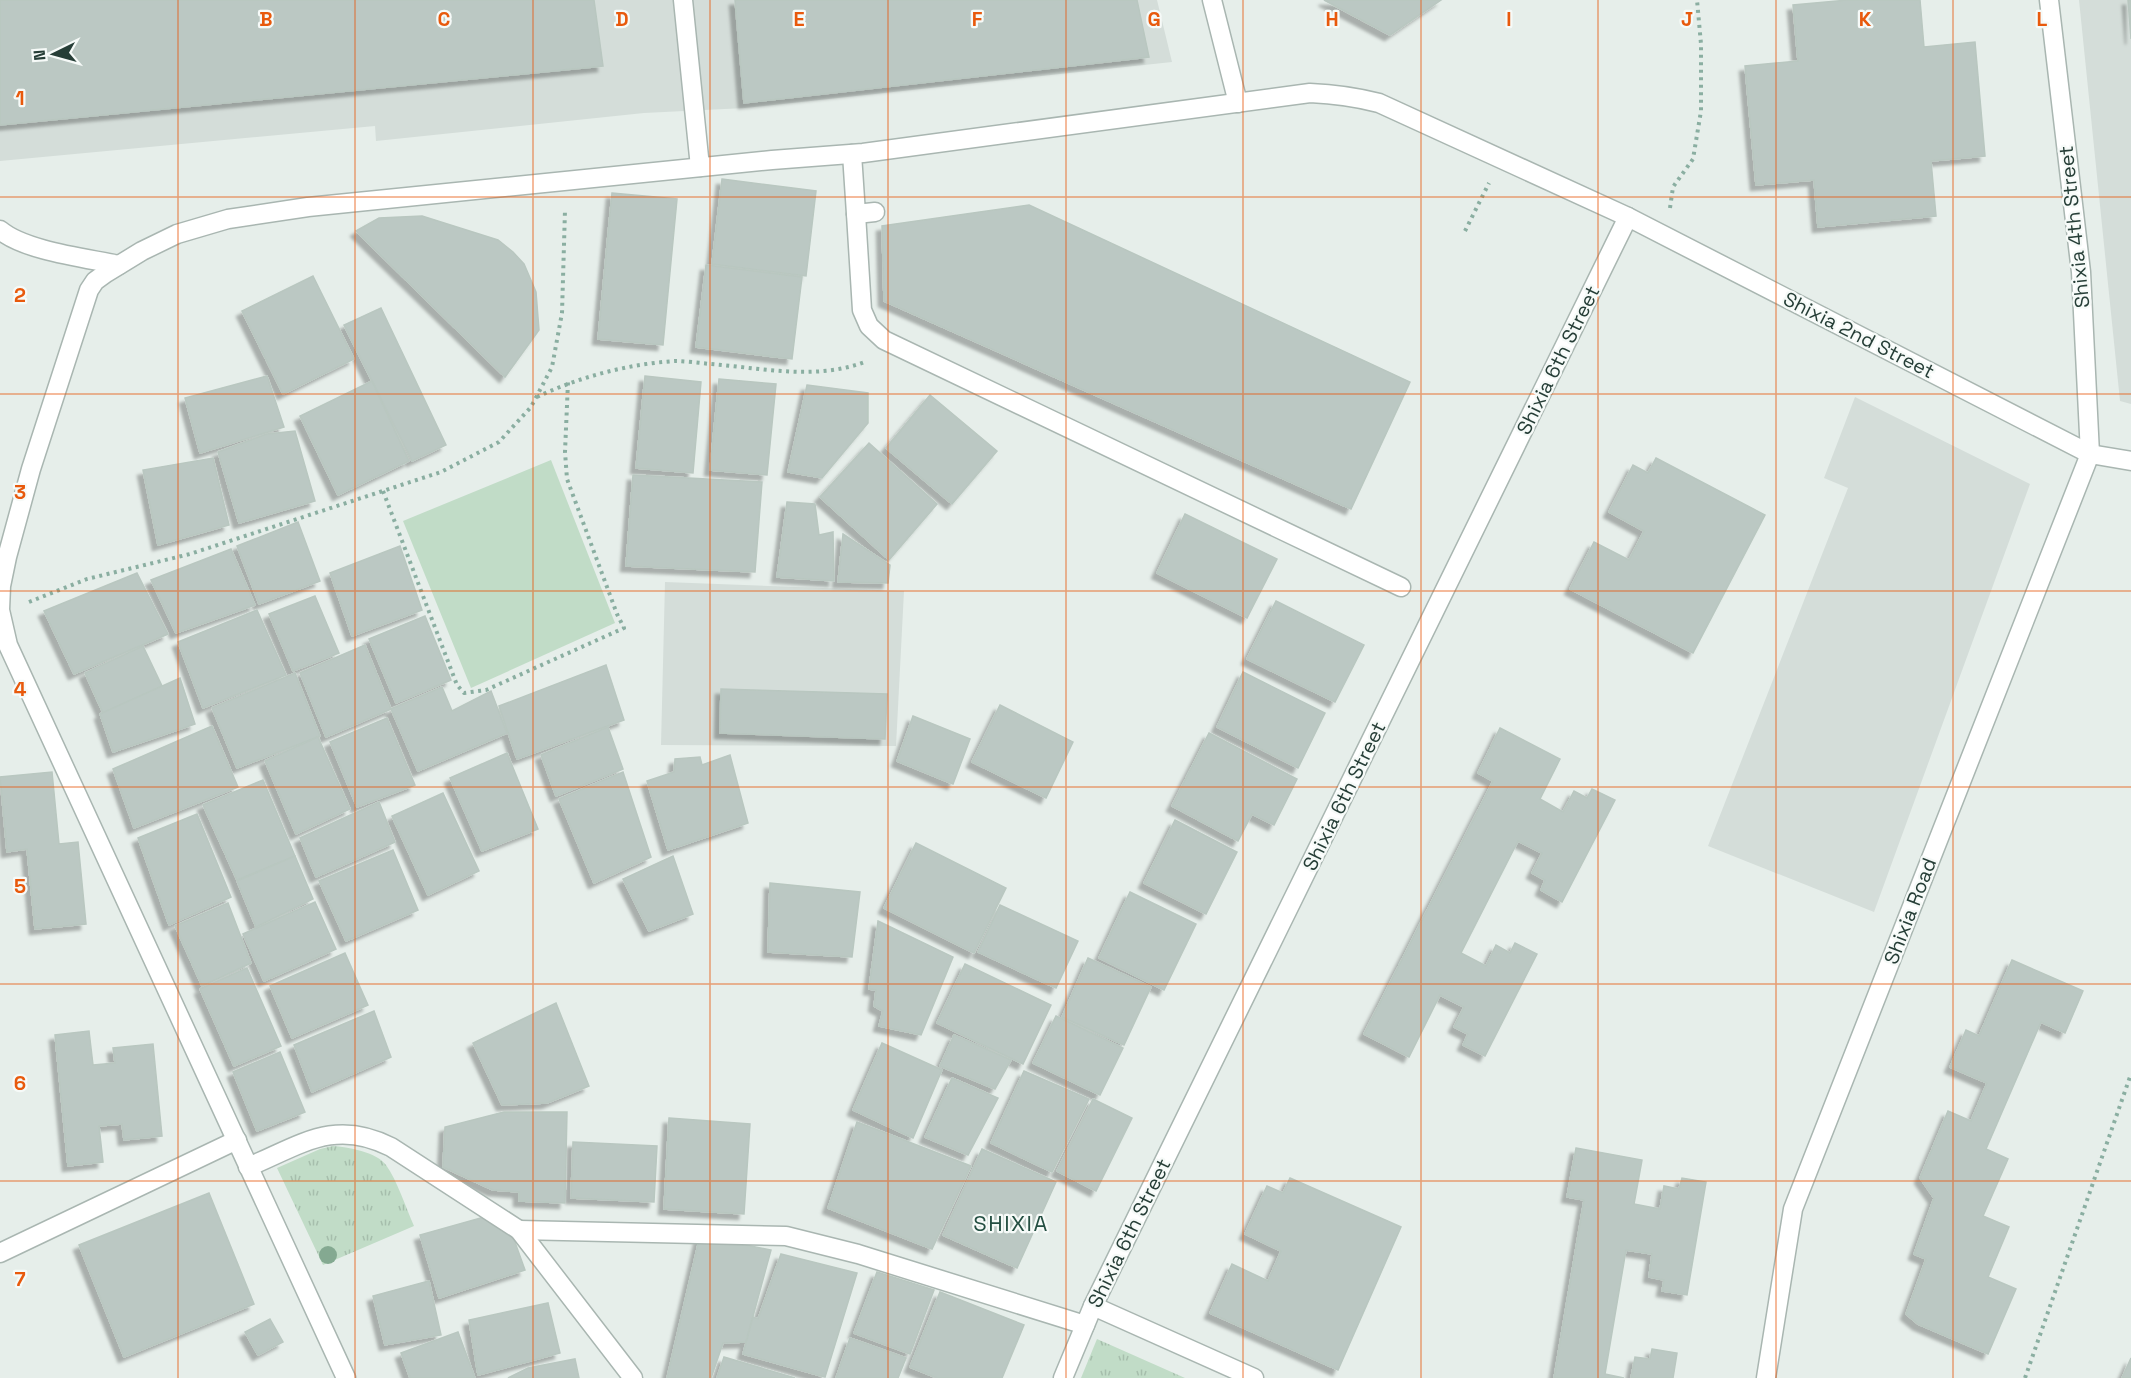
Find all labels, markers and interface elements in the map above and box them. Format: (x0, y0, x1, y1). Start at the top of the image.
text: B (259, 6, 273, 32)
text: C (438, 6, 451, 32)
text: D (615, 6, 629, 32)
text: E (793, 6, 805, 32)
text: F (972, 6, 983, 32)
text: G (1147, 6, 1161, 32)
text: H (1325, 6, 1339, 32)
text: I (1506, 6, 1512, 32)
text: J (1681, 6, 1693, 32)
text: K (1859, 6, 1872, 32)
text: L (2037, 6, 2048, 32)
north arrow (24, 24, 84, 84)
text: N (29, 49, 50, 62)
text: 1 (15, 85, 25, 111)
street label: Shixia 4th Street (2053, 145, 2095, 309)
street label: Shixia 6th Street (1511, 281, 1605, 439)
text: 2 (14, 282, 26, 308)
street label: Shixia 2nd Street (1779, 286, 1939, 384)
text: 3 (14, 479, 26, 505)
text: 4 (14, 676, 27, 702)
street label: Shixia 6th Street (1297, 717, 1391, 875)
street label: Shixia Road (1878, 854, 1942, 968)
text: 5 (14, 873, 26, 899)
text: 6 (14, 1070, 26, 1096)
street label: Shixia 6th Street (1082, 1154, 1176, 1312)
district label: SHIXIA (973, 1209, 1049, 1237)
text: 7 (14, 1266, 26, 1292)

